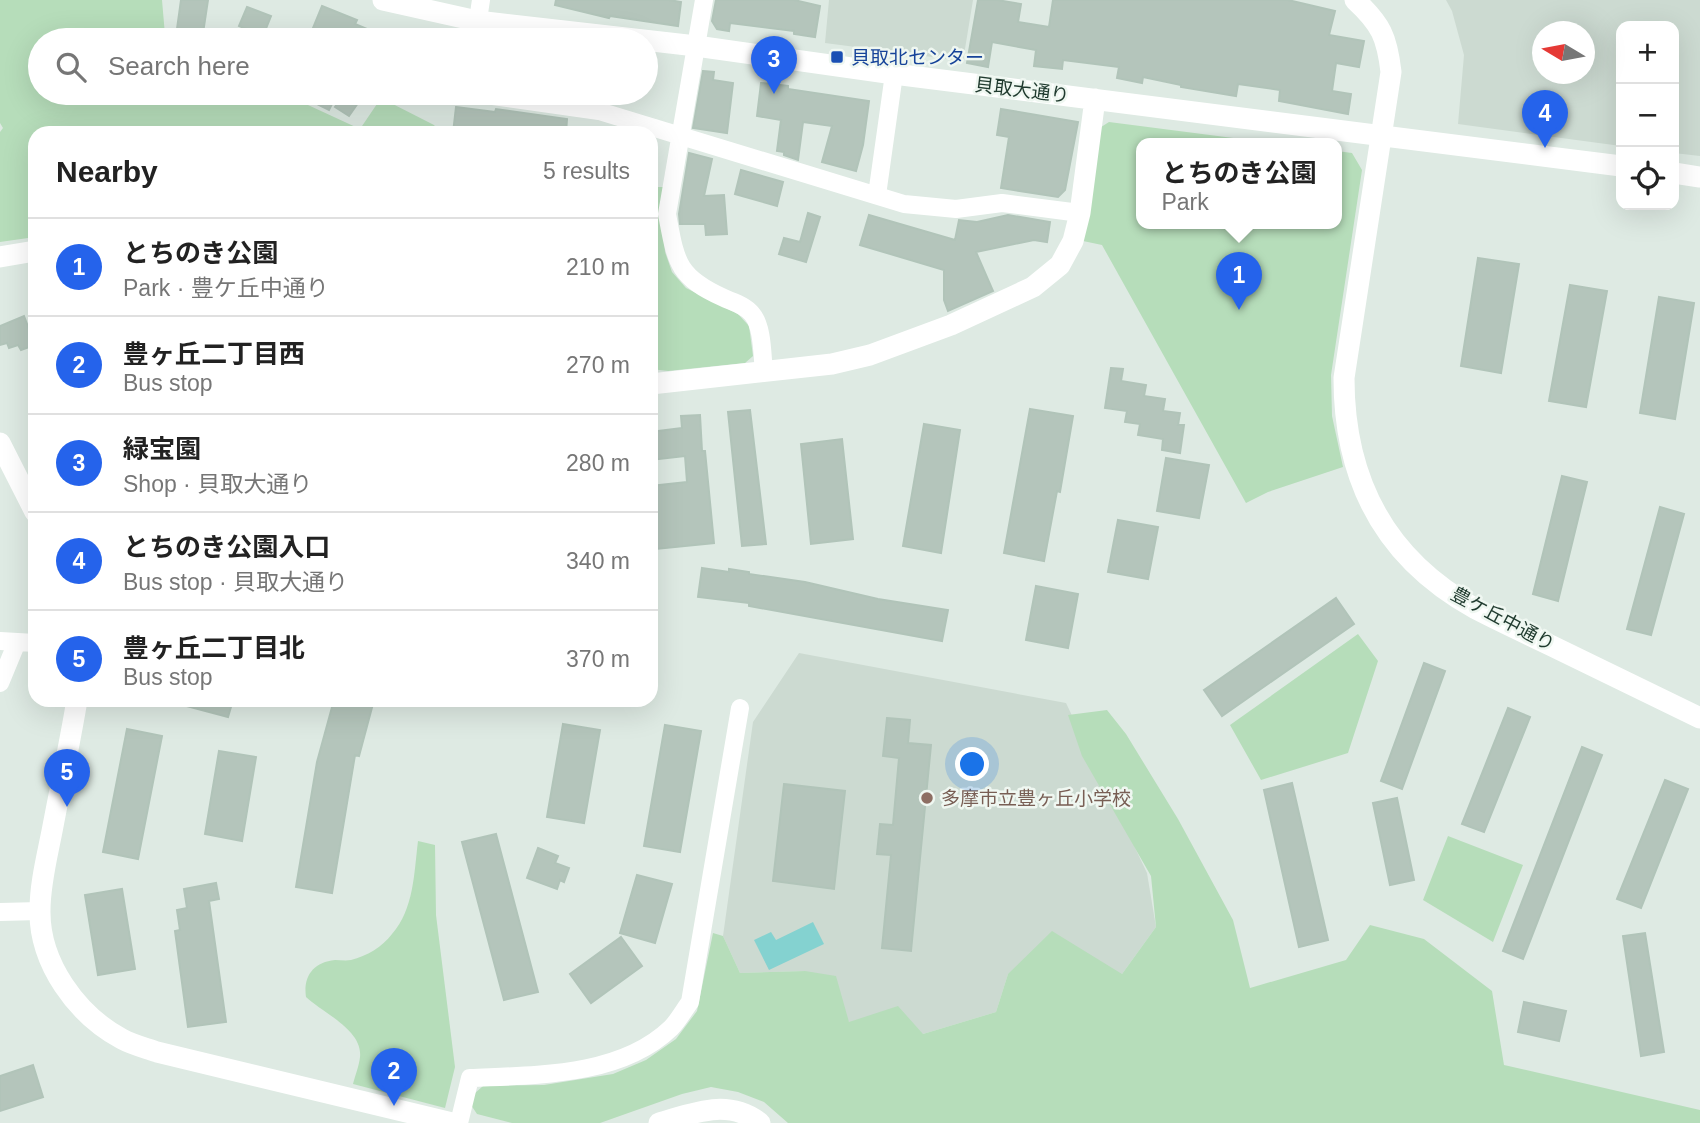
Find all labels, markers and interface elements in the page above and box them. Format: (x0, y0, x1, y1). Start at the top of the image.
north arrow (1532, 21, 1595, 84)
map controls (1616, 21, 1679, 210)
button: + (1616, 21, 1679, 84)
search box (28, 28, 658, 105)
pin: 3 (751, 36, 797, 94)
place label: 貝取北センター (851, 47, 984, 68)
icon: search (52, 48, 90, 86)
marker: 貝取北センター (829, 49, 845, 65)
text: Search here (108, 51, 250, 81)
street label: 貝取大通り (974, 74, 1070, 106)
button: − (1616, 84, 1679, 147)
pin: 4 (1522, 90, 1568, 148)
popup (1136, 138, 1342, 229)
button: locate (1616, 147, 1679, 210)
text: Nearby (56, 155, 158, 188)
text: 5 results (543, 158, 630, 184)
text: とちのき公園 (1161, 158, 1317, 188)
text: Park (1161, 189, 1209, 215)
text: とちのき公園 (123, 238, 278, 268)
pin: 1 (1216, 252, 1262, 310)
text: 1 (73, 254, 85, 280)
text: 210 m (566, 254, 630, 280)
text: Park · 豊ケ丘中通り (123, 275, 329, 301)
text: 豊ヶ丘二丁目西 (123, 339, 305, 369)
text: 2 (73, 352, 85, 378)
text: 270 m (566, 352, 630, 378)
text: Bus stop (123, 370, 213, 396)
text: 緑宝園 (123, 434, 201, 464)
text: 3 (73, 450, 85, 476)
text: 280 m (566, 450, 630, 476)
text: Shop · 貝取大通り (123, 471, 312, 497)
text: とちのき公園入口 (123, 532, 330, 562)
text: 4 (73, 548, 85, 574)
text: 340 m (566, 548, 630, 574)
text: Bus stop · 貝取大通り (123, 569, 348, 595)
street label: 豊ケ丘中通り (1448, 583, 1558, 655)
text: 豊ヶ丘二丁目北 (123, 633, 305, 663)
text: 5 (73, 646, 85, 672)
text: 370 m (566, 646, 630, 672)
text: Bus stop (123, 664, 213, 690)
your location (955, 747, 989, 781)
pin: 5 (44, 749, 90, 807)
place label: 多摩市立豊ヶ丘小学校 (941, 788, 1131, 809)
marker: 多摩市立豊ヶ丘小学校 (919, 790, 935, 806)
pin: 2 (371, 1048, 417, 1106)

